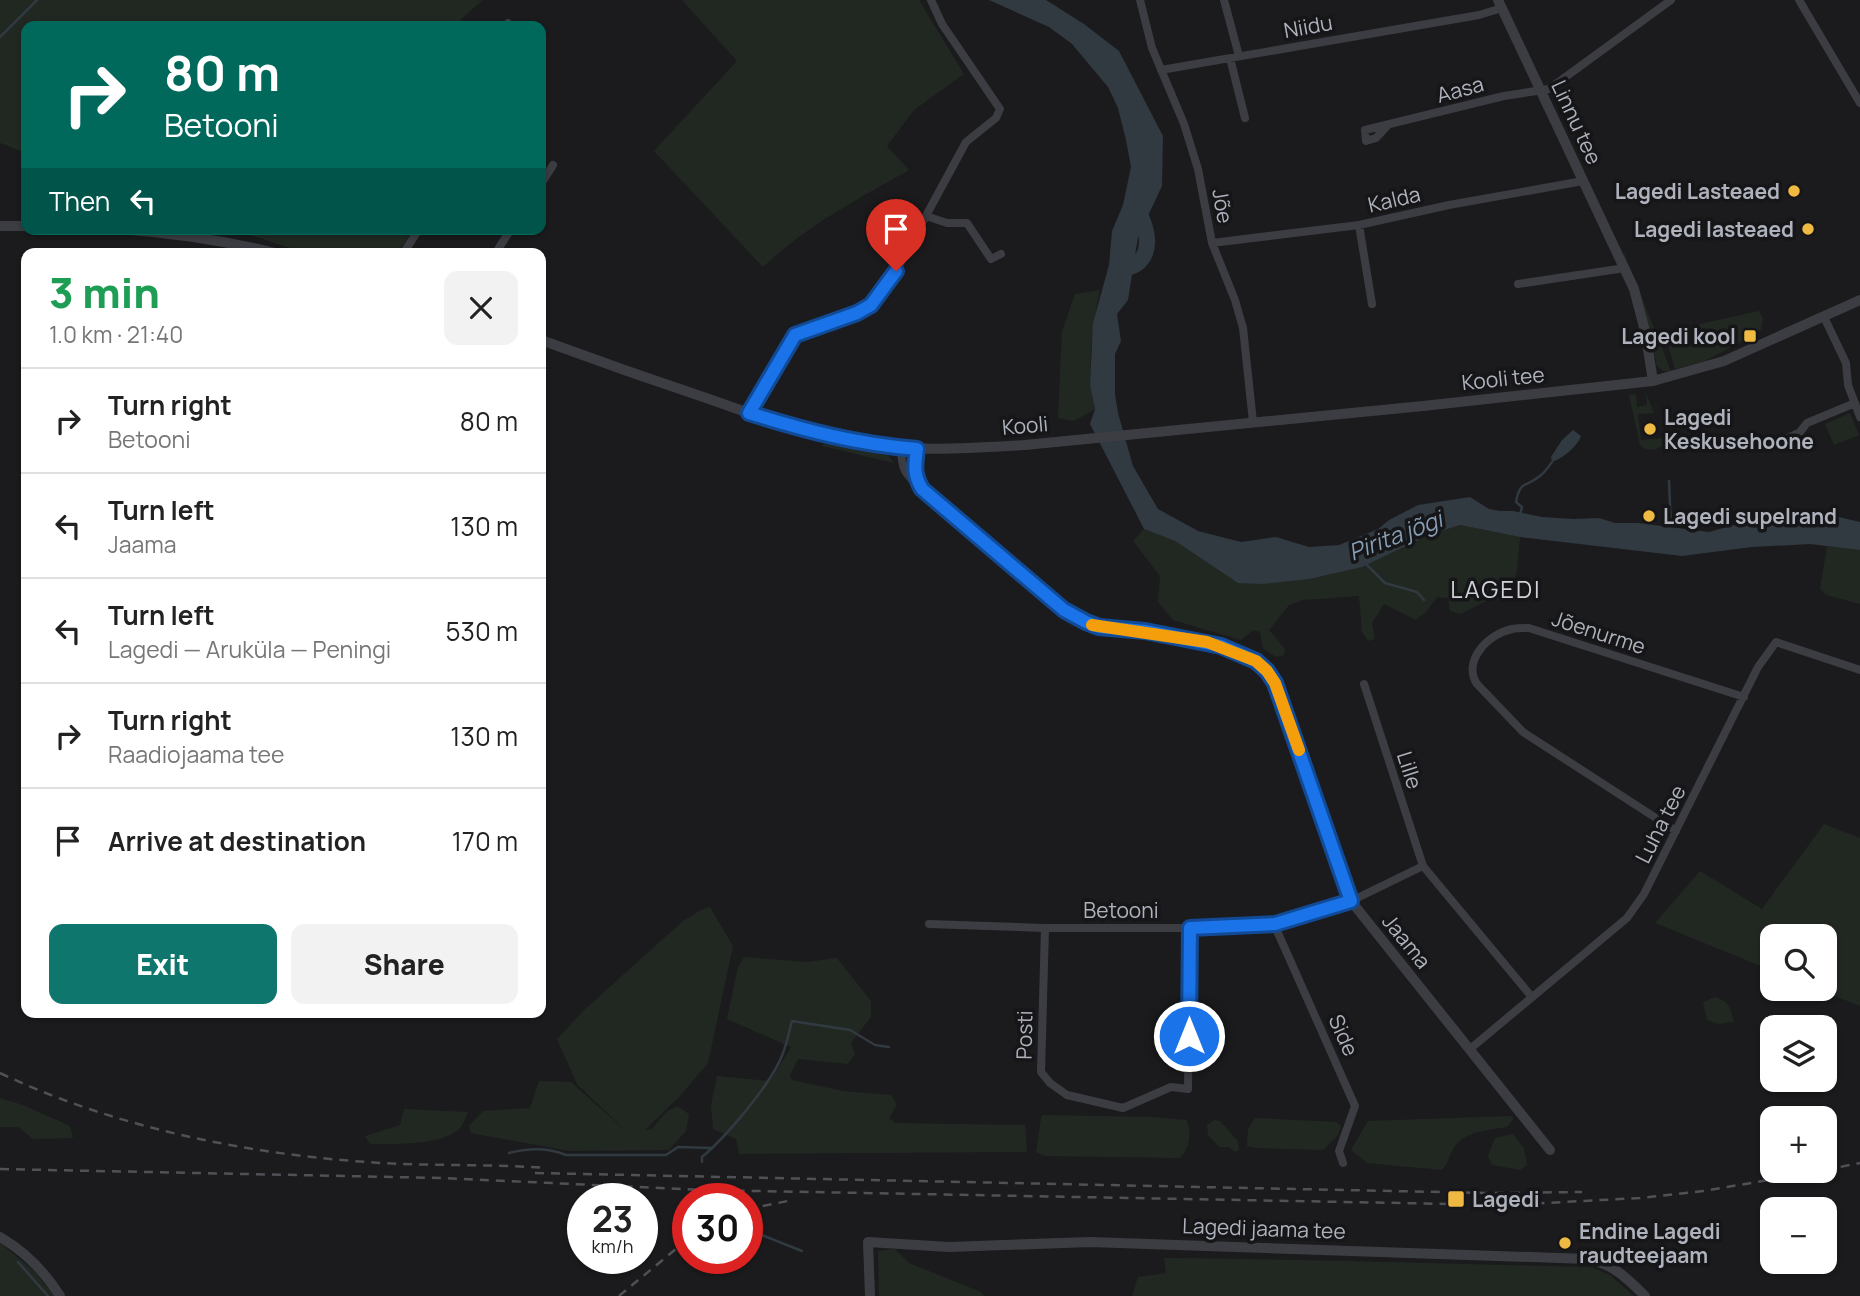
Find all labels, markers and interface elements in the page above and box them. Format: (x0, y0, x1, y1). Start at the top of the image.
street label: Niidu (1281, 8, 1335, 44)
text: 80 m (164, 39, 280, 106)
icon: right (49, 49, 140, 140)
street label: Aasa (1433, 69, 1487, 109)
street label: Linnu tee (1545, 75, 1609, 169)
text: Betooni (164, 103, 279, 147)
place label: Lagedi Lasteaed (1615, 177, 1780, 205)
street label: Kalda (1365, 179, 1423, 219)
icon: left (124, 182, 162, 220)
text: Then (49, 183, 110, 219)
marker: Lagedi Lasteaed (1786, 183, 1802, 199)
street label: Jõe (1206, 187, 1240, 225)
pin (866, 199, 926, 271)
icon: arrive (877, 210, 915, 248)
place label: Lagedi lasteaed (1634, 215, 1794, 243)
marker: Lagedi lasteaed (1800, 221, 1816, 237)
text: 3 min (49, 263, 160, 321)
button: close (444, 271, 518, 345)
text: 1.0 km · 21:40 (49, 318, 183, 350)
place label: Lagedi kool (1621, 322, 1736, 350)
marker: Lagedi kool (1742, 328, 1758, 344)
street label: Kooli tee (1460, 360, 1546, 396)
text: Turn right (108, 387, 232, 423)
icon: right (49, 402, 87, 440)
text: 80 m (460, 403, 518, 439)
place label: Lagedi Keskusehoone (1664, 403, 1814, 455)
street label: Kooli (1001, 409, 1049, 441)
marker: Lagedi Keskusehoone (1642, 421, 1658, 437)
text: Betooni (108, 423, 191, 455)
text: Turn left (108, 492, 215, 528)
water label: Pirita jõgi (1344, 502, 1449, 567)
place label: Lagedi supelrand (1663, 502, 1837, 530)
icon: left (49, 507, 87, 545)
text: 130 m (450, 508, 518, 544)
marker: Lagedi supelrand (1641, 508, 1657, 524)
text: Jaama (108, 528, 177, 560)
district label: LAGEDI (1450, 572, 1542, 605)
text: Turn left (108, 597, 215, 633)
street label: Jõenurme (1549, 604, 1649, 660)
icon: left (49, 612, 87, 650)
text: 530 m (445, 613, 518, 649)
text: Lagedi — Aruküla — Peningi (108, 633, 391, 665)
text: Turn right (108, 702, 232, 738)
icon: right (49, 717, 87, 755)
text: 130 m (450, 718, 518, 754)
text: Raadiojaama tee (108, 738, 285, 770)
street label: Lille (1391, 748, 1429, 792)
street label: Luha tee (1628, 780, 1692, 868)
icon: arrive (49, 822, 87, 860)
text: Arrive at destination (108, 823, 366, 859)
text: 170 m (452, 823, 518, 859)
street label: Betooni (1083, 896, 1159, 924)
street label: Jaama (1376, 908, 1438, 974)
button: Exit (49, 924, 277, 1004)
button: Share (291, 924, 518, 1004)
map controls (1760, 924, 1837, 1274)
button: search (1760, 924, 1837, 1001)
position arrow (1152, 999, 1226, 1073)
street label: Posti (1010, 1010, 1038, 1060)
street label: Side (1323, 1010, 1365, 1060)
button: layers (1760, 1015, 1837, 1092)
button: + (1760, 1106, 1837, 1183)
speed limit sign: 30 (672, 1183, 763, 1274)
place label: Lagedi (1472, 1185, 1540, 1213)
marker: Lagedi (1446, 1189, 1466, 1209)
text: 23 (592, 1195, 633, 1243)
button: − (1760, 1197, 1837, 1274)
street label: Lagedi jaama tee (1182, 1211, 1346, 1245)
place label: Endine Lagedi raudteejaam (1579, 1217, 1721, 1269)
text: km/h (592, 1234, 633, 1258)
marker: Endine Lagedi raudteejaam (1557, 1235, 1573, 1251)

